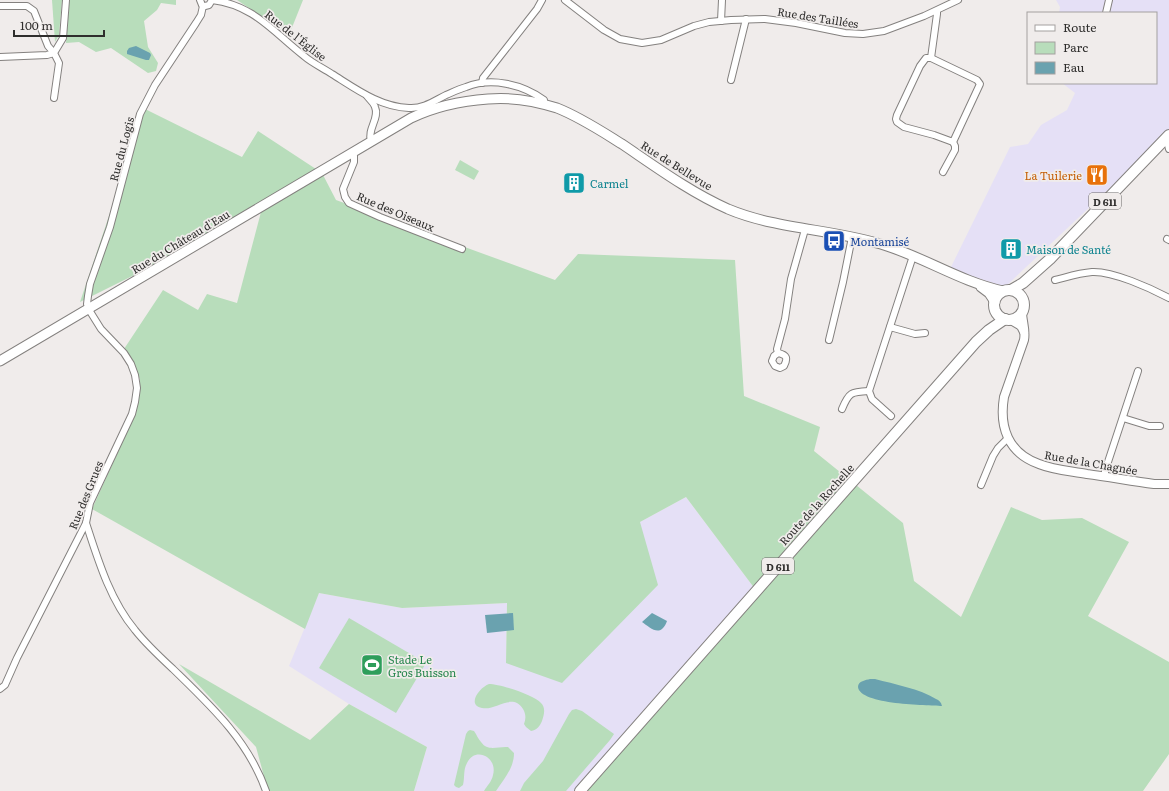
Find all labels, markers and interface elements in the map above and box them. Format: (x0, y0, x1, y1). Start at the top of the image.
street label: Rue des Taillées (776, 3, 860, 31)
street label: Rue de l'Église (262, 6, 330, 64)
scale bar (14, 12, 104, 38)
legend (1027, 12, 1157, 84)
text: 100 m (20, 16, 53, 34)
text: Route (1063, 18, 1097, 36)
text: Parc (1063, 38, 1088, 56)
text: Eau (1063, 58, 1085, 76)
street label: Rue du Logis (105, 115, 137, 183)
street label: Rue de Bellevue (638, 137, 716, 194)
restaurant icon: La Tuilerie (1084, 162, 1110, 188)
place label: La Tuilerie (1025, 167, 1082, 183)
building icon: Carmel (561, 170, 587, 196)
place label: Carmel (590, 175, 629, 191)
street label: Rue des Oiseaux (355, 187, 438, 235)
road number: D 611 (1089, 193, 1121, 209)
street label: Rue du Château d'Eau (128, 205, 232, 277)
bus stop icon: Montamisé (821, 228, 847, 254)
place label: Montamisé (850, 233, 910, 249)
building icon: Maison de Santé (998, 236, 1024, 262)
place label: Maison de Santé (1026, 241, 1111, 257)
street label: Rue de la Chagnée (1043, 446, 1139, 478)
street label: Rue des Grues (64, 458, 106, 532)
street label: Route de la Rochelle (775, 460, 857, 548)
road number: D 611 (762, 558, 794, 574)
place label: Stade Le Gros Buisson (388, 651, 456, 680)
sports icon: Stade Le Gros Buisson (359, 652, 385, 678)

